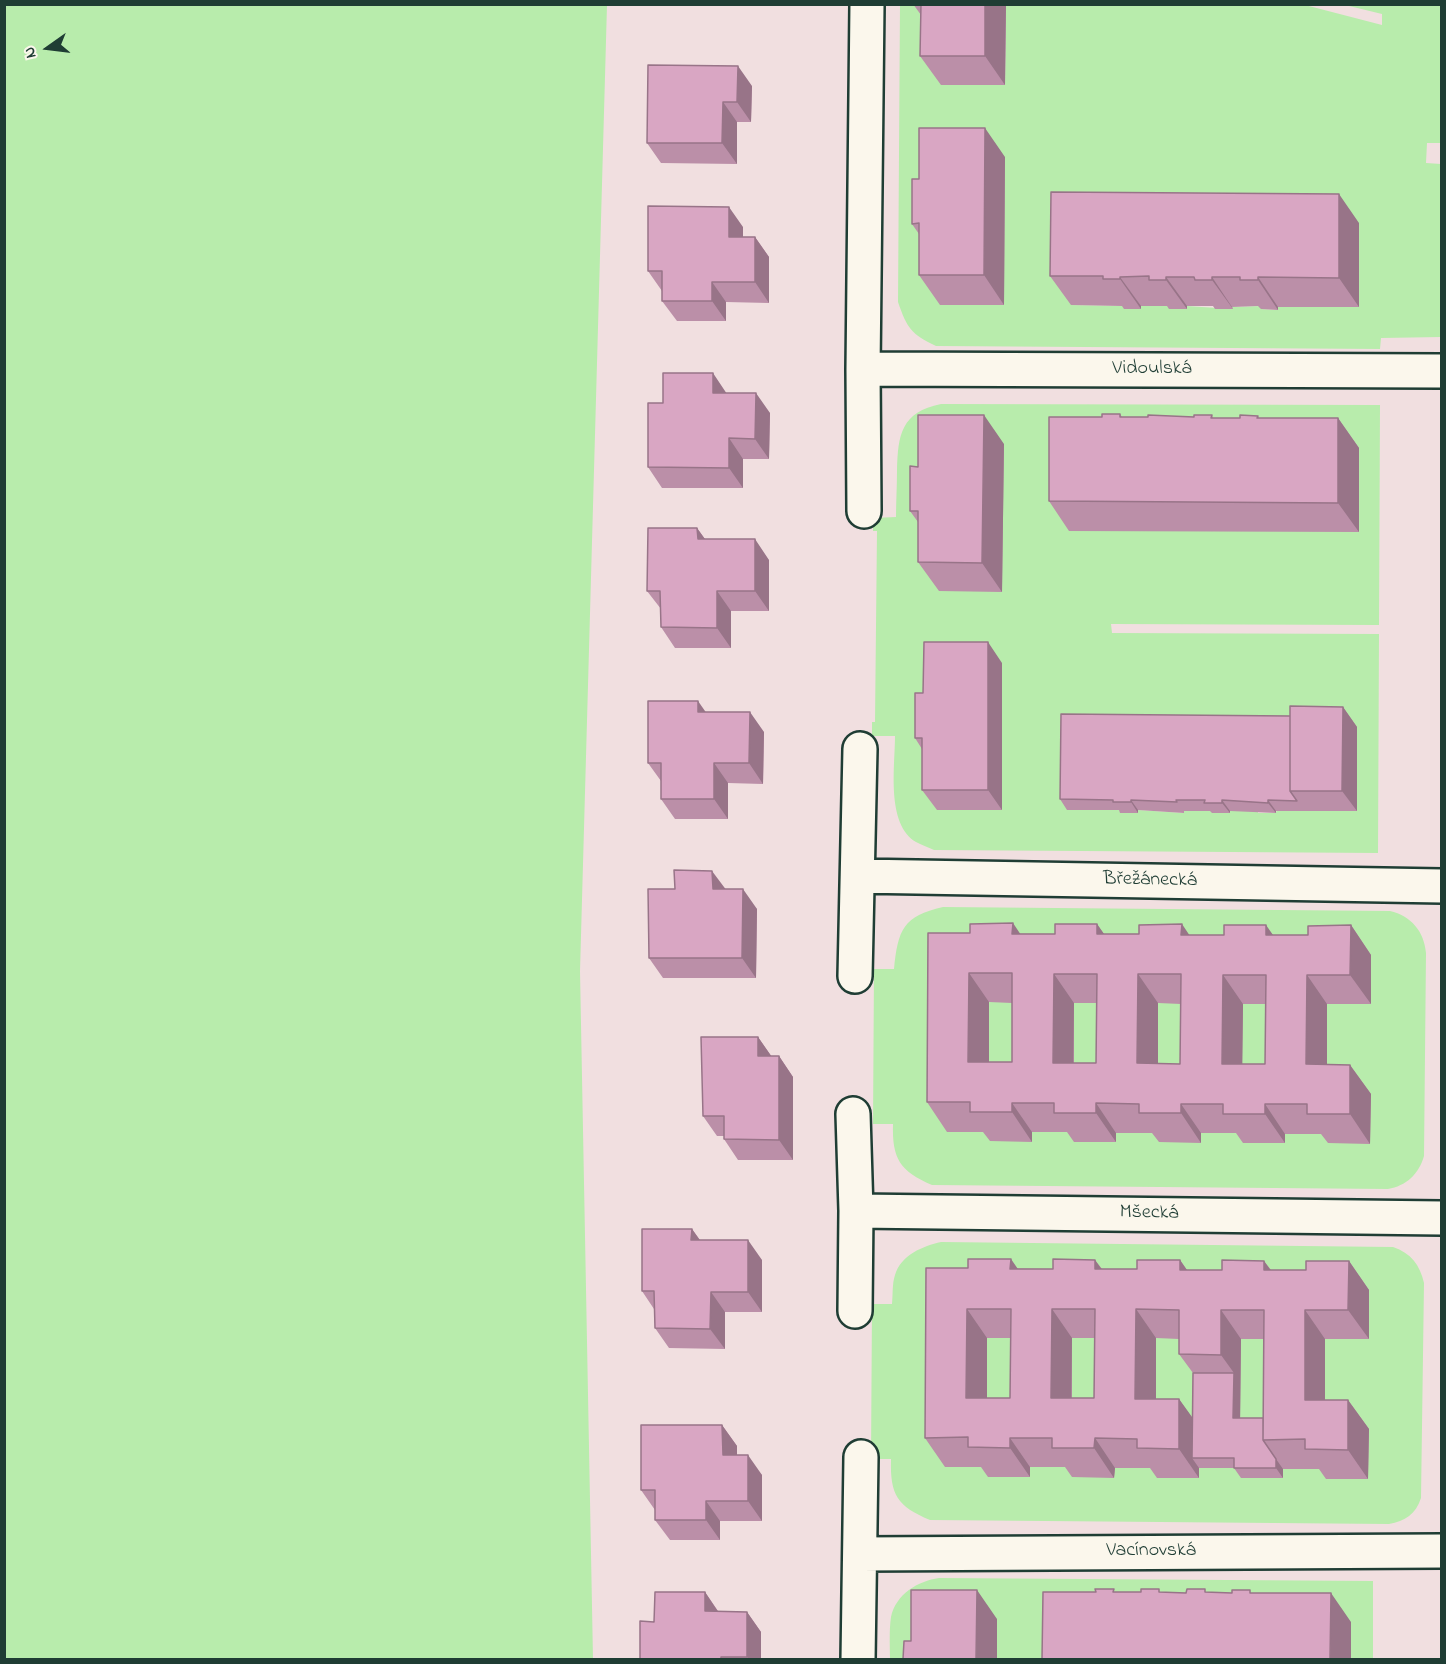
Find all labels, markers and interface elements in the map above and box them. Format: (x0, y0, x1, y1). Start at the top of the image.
north arrow (18, 18, 78, 78)
text: N (18, 44, 43, 61)
street label: Vidoulská (1112, 358, 1192, 382)
street label: Břežánecká (1103, 868, 1197, 894)
street label: Mšecká (1119, 1201, 1179, 1227)
street label: Vacínovská (1106, 1540, 1196, 1564)

